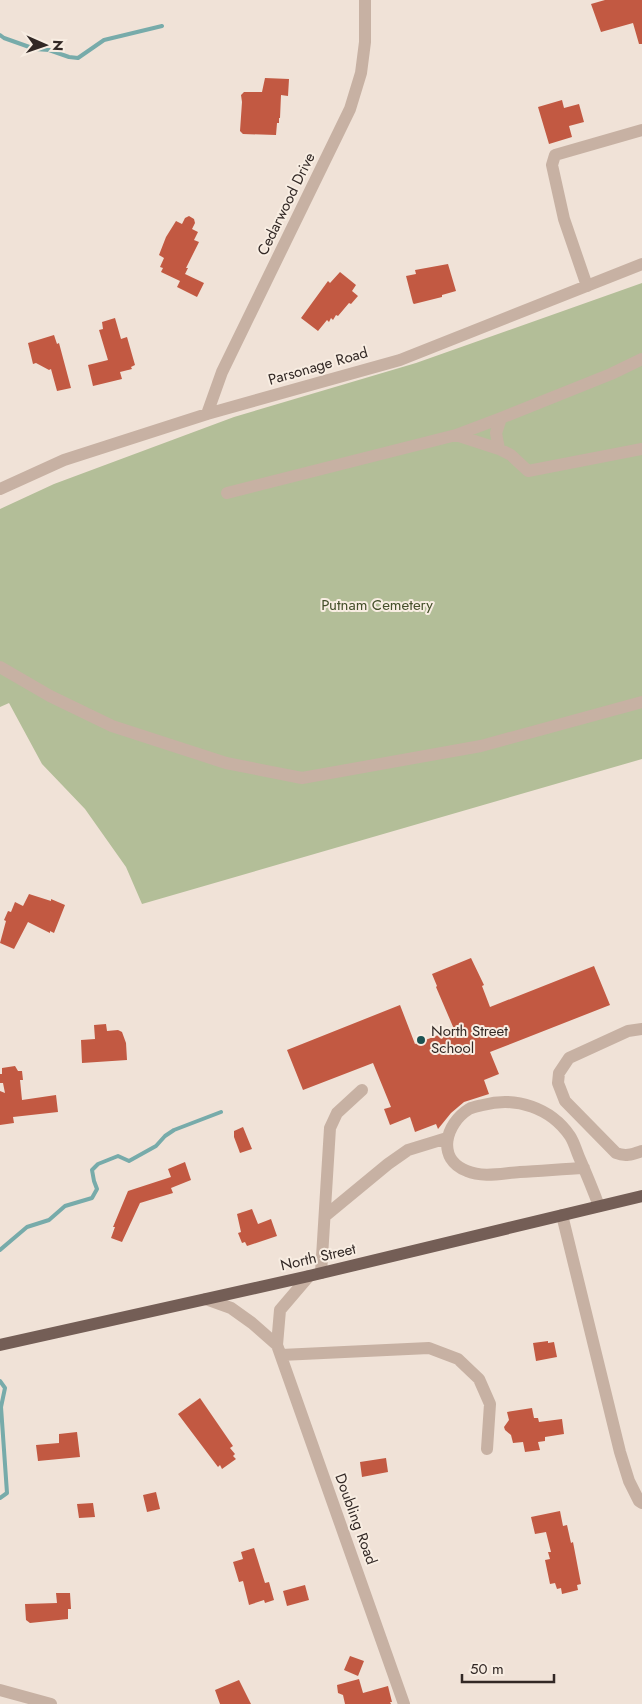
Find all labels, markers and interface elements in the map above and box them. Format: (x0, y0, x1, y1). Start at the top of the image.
north arrow (20, 20, 70, 70)
text: N (48, 40, 68, 51)
street label: Cedarwood Drive (252, 149, 321, 259)
street label: Parsonage Road (266, 341, 370, 391)
park label: Putnam Cemetery (321, 594, 433, 616)
place label: North Street School (431, 1020, 508, 1059)
marker: North Street School (415, 1034, 427, 1046)
street label: North Street (278, 1238, 358, 1276)
street label: Doubling Road (329, 1470, 383, 1568)
scale bar (462, 1652, 554, 1684)
text: 50 m (470, 1658, 504, 1680)

